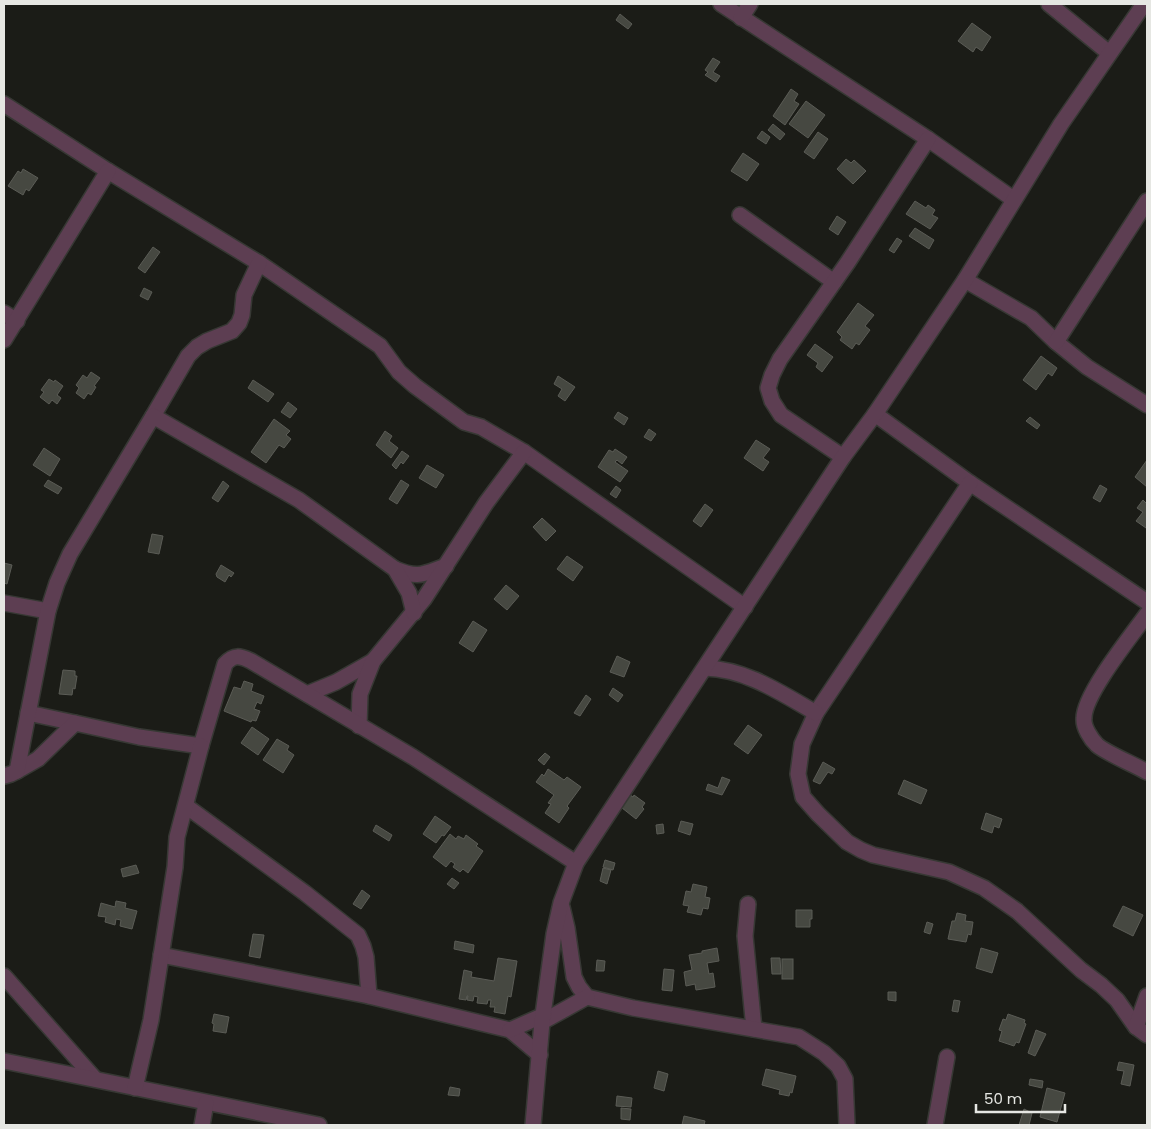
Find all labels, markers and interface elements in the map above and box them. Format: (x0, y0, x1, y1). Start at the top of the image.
scale bar (976, 1082, 1065, 1114)
text: 50 m (984, 1088, 1022, 1109)

